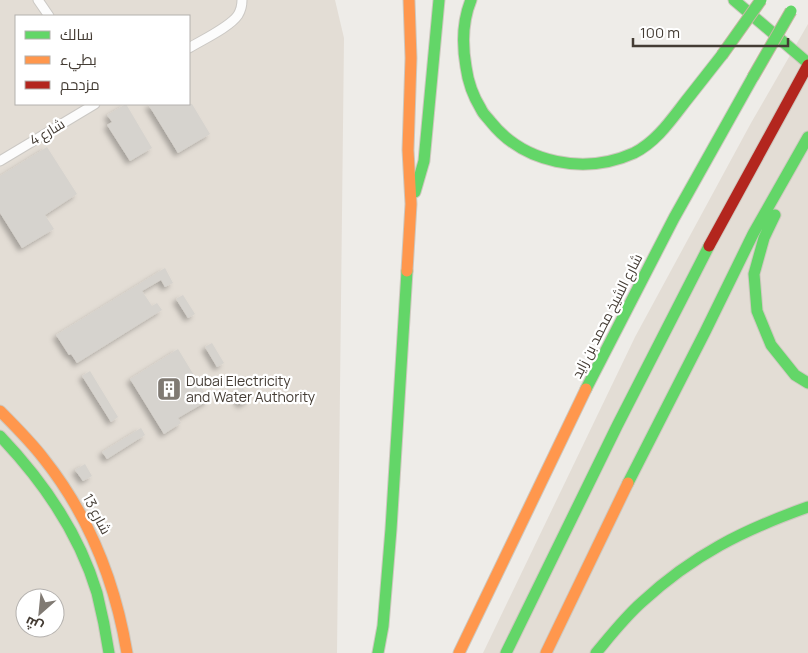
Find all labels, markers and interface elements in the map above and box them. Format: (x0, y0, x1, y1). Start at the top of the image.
legend (15, 15, 190, 105)
scale bar (633, 15, 788, 47)
text: 100 m (640, 22, 680, 43)
text: سالك (60, 24, 93, 45)
text: بطيء (60, 49, 97, 72)
text: مزدحم (60, 74, 100, 95)
street label: شارع 4 (25, 114, 68, 150)
street label: شارع الشيخ محمد بن زايد (567, 250, 646, 381)
place label: Dubai Electricity and Water Authority (186, 371, 316, 406)
building icon: Dubai Electricity and Water Authority (156, 376, 182, 402)
street label: شارع 13 (79, 490, 116, 537)
north arrow (15, 588, 65, 638)
text: ش (22, 612, 46, 638)

